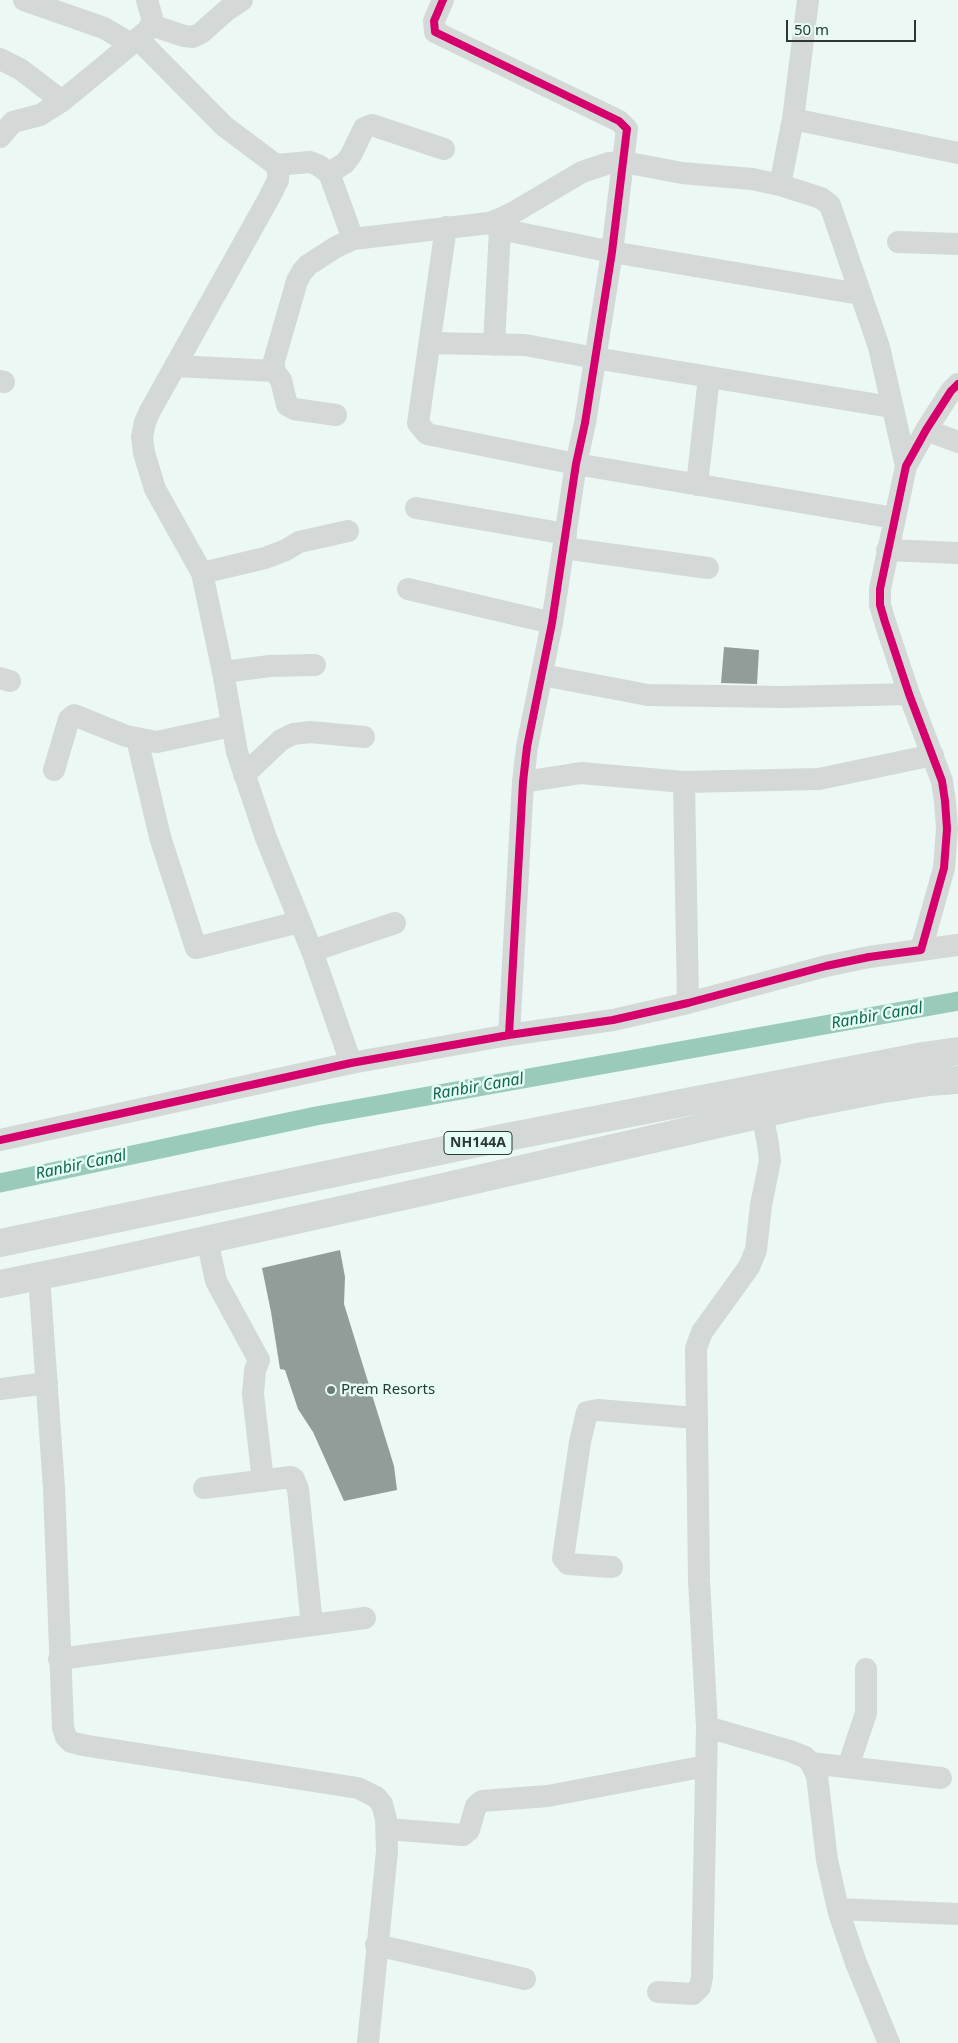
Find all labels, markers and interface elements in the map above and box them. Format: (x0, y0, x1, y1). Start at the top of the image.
scale bar (788, 10, 918, 42)
text: 50 m (794, 19, 829, 39)
water label: Ranbir Canal (830, 999, 924, 1033)
water label: Ranbir Canal (431, 1070, 525, 1104)
road number: NH144A (444, 1132, 512, 1154)
water label: Ranbir Canal (34, 1146, 128, 1184)
place label: Prem Resorts (341, 1381, 435, 1399)
marker: Prem Resorts (325, 1384, 337, 1396)

